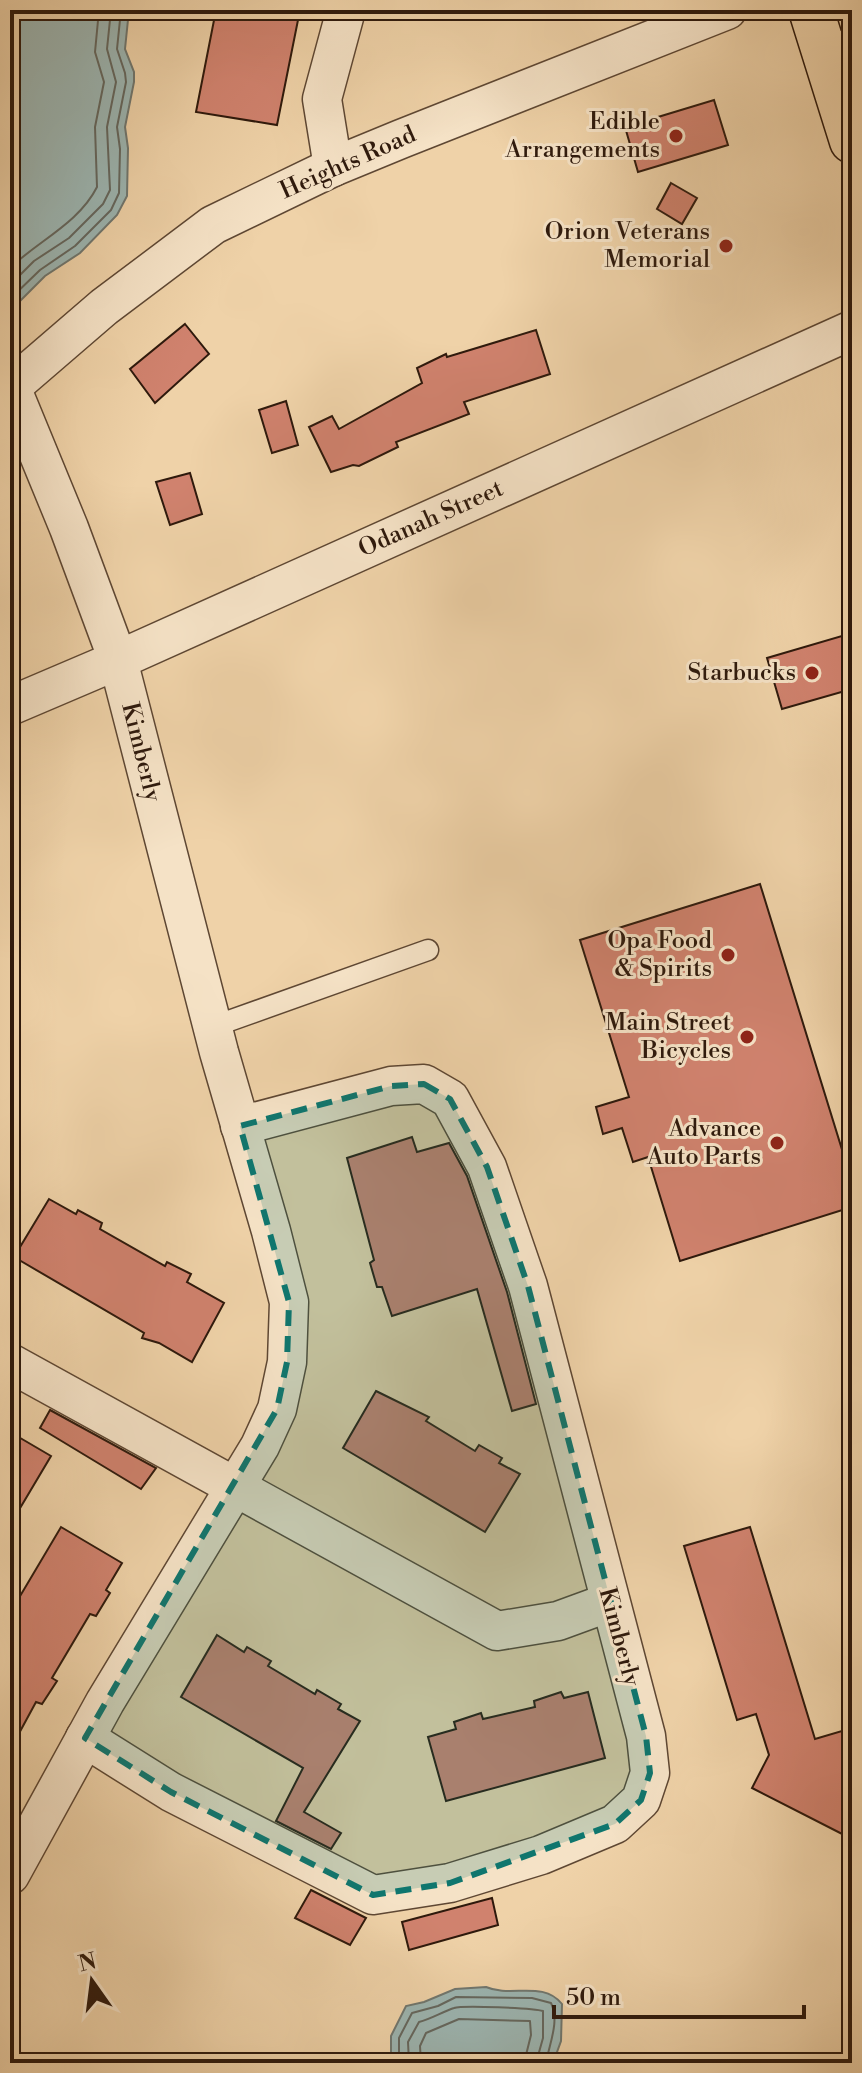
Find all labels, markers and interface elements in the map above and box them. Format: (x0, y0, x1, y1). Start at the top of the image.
place label: Edible Arrangements (504, 107, 660, 165)
street label: Heights Road (275, 120, 421, 206)
marker: Edible Arrangements (667, 127, 685, 145)
place label: Orion Veterans Memorial (545, 217, 710, 275)
marker: Orion Veterans Memorial (717, 237, 735, 255)
street label: Odanah Street (354, 473, 509, 564)
place label: Starbucks (688, 658, 796, 688)
marker: Starbucks (803, 664, 821, 682)
street label: Kimberly (114, 699, 168, 805)
place label: Opa Food & Spirits (608, 926, 712, 984)
marker: Opa Food & Spirits (719, 946, 737, 964)
place label: Main Street Bicycles (605, 1008, 731, 1066)
marker: Main Street Bicycles (738, 1028, 756, 1046)
place label: Advance Auto Parts (646, 1114, 761, 1172)
marker: Advance Auto Parts (768, 1134, 786, 1152)
street label: Kimberly (591, 1584, 647, 1690)
north arrow (52, 1941, 132, 2021)
text: N (76, 1948, 100, 1978)
scale bar (554, 1969, 804, 2019)
text: 50 m (566, 1983, 621, 2013)

